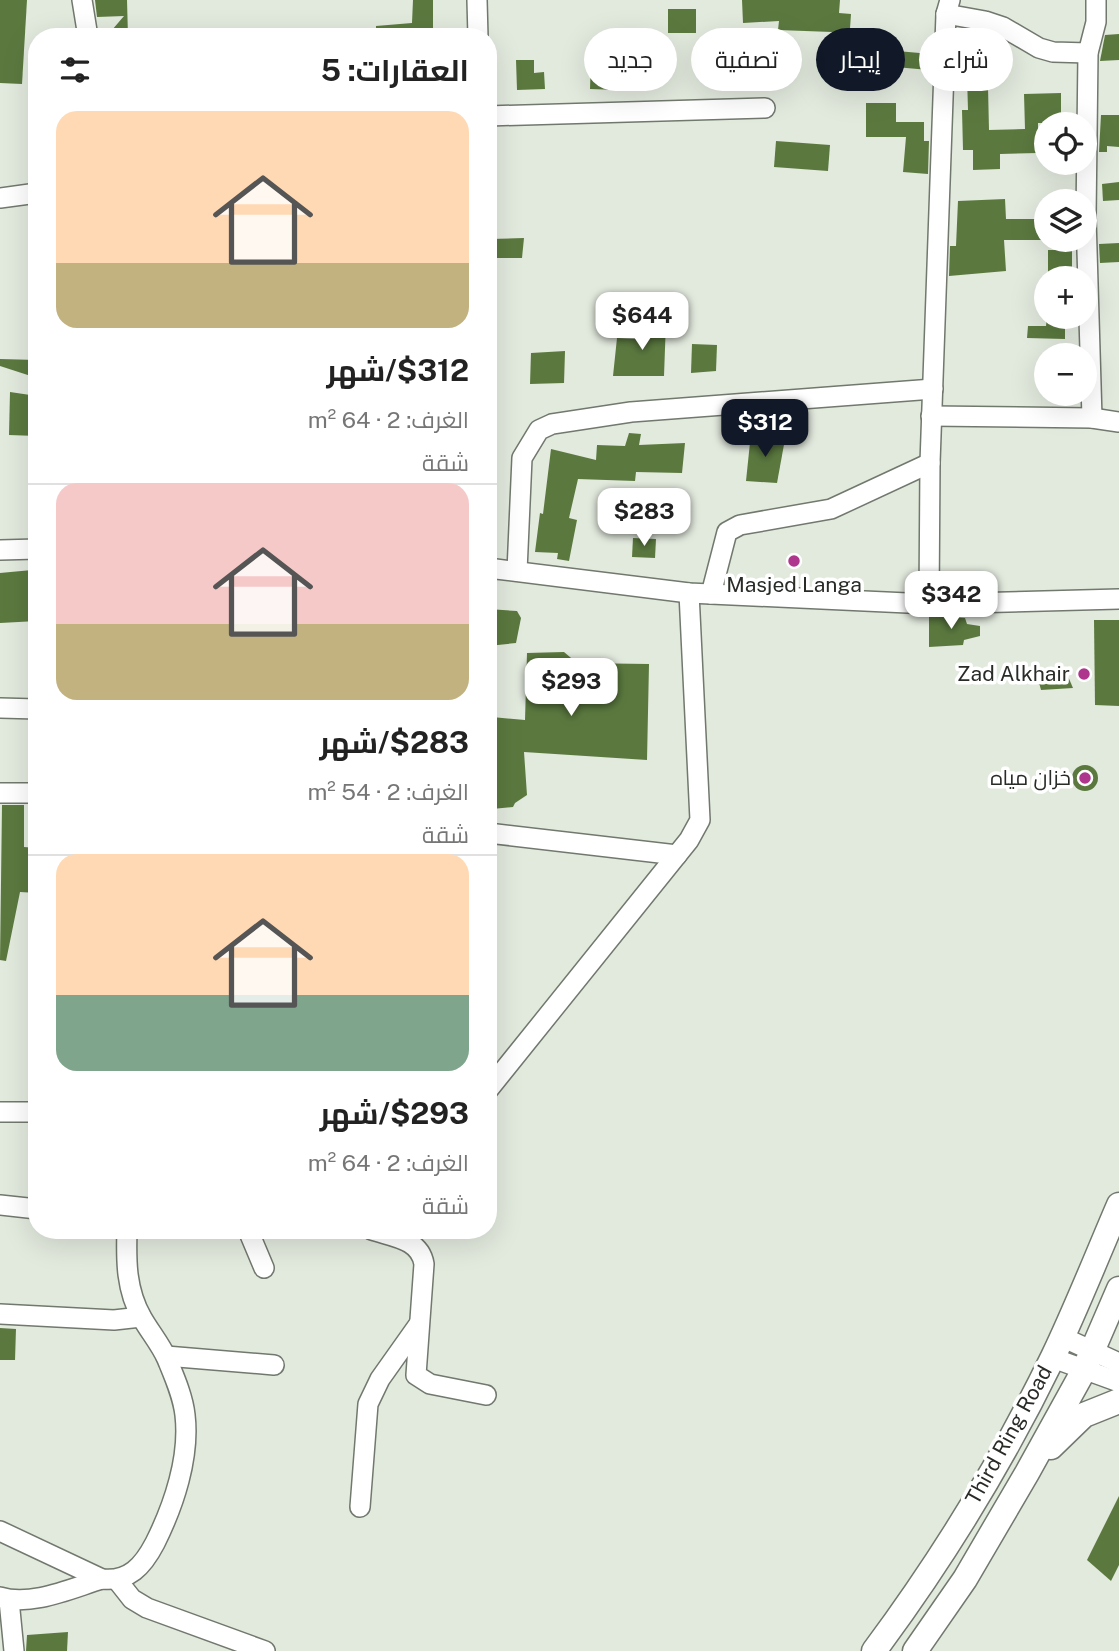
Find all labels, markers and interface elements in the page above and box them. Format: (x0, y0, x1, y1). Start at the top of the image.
chip: جديد (584, 28, 677, 91)
chip: تصفية (691, 28, 802, 91)
chip: إيجار (816, 28, 905, 91)
chip: شراء (919, 28, 1013, 91)
icon: filters (56, 51, 94, 89)
text: العقارات: 5 (321, 52, 469, 88)
map controls (1034, 112, 1097, 406)
button: locate (1034, 112, 1097, 175)
icon: home (200, 157, 326, 283)
button: layers (1034, 189, 1097, 252)
button: + (1034, 266, 1097, 329)
pin: $644 (601, 292, 683, 352)
text: $644 (612, 301, 672, 328)
button: − (1034, 343, 1097, 406)
text: $312/شهر (327, 352, 469, 388)
pin: $312 (724, 400, 806, 459)
text: الغرف: 2 · 64 m² (308, 406, 469, 433)
text: $312 (737, 408, 793, 435)
text: شقة (422, 449, 469, 476)
pin: $283 (603, 489, 685, 548)
text: $283 (614, 497, 674, 524)
icon: home (200, 529, 326, 655)
marker: Masjed Langa (786, 553, 802, 569)
place label: Masjed Langa (726, 572, 862, 597)
pin: $342 (910, 572, 992, 631)
text: $342 (921, 580, 981, 607)
pin: $293 (530, 658, 612, 718)
place label: Zad Alkhair (957, 661, 1070, 686)
marker: Zad Alkhair (1076, 666, 1092, 682)
text: $293 (541, 667, 601, 694)
text: $283/شهر (319, 724, 469, 760)
place label: خزان مياه (990, 765, 1071, 791)
marker: خزان مياه (1077, 770, 1093, 786)
text: الغرف: 2 · 54 m² (307, 778, 469, 805)
text: شقة (422, 821, 469, 848)
icon: home (200, 900, 326, 1026)
text: $293/شهر (320, 1095, 469, 1131)
text: الغرف: 2 · 64 m² (308, 1149, 469, 1176)
text: شقة (422, 1192, 469, 1219)
street label: Third Ring Road (960, 1361, 1057, 1509)

